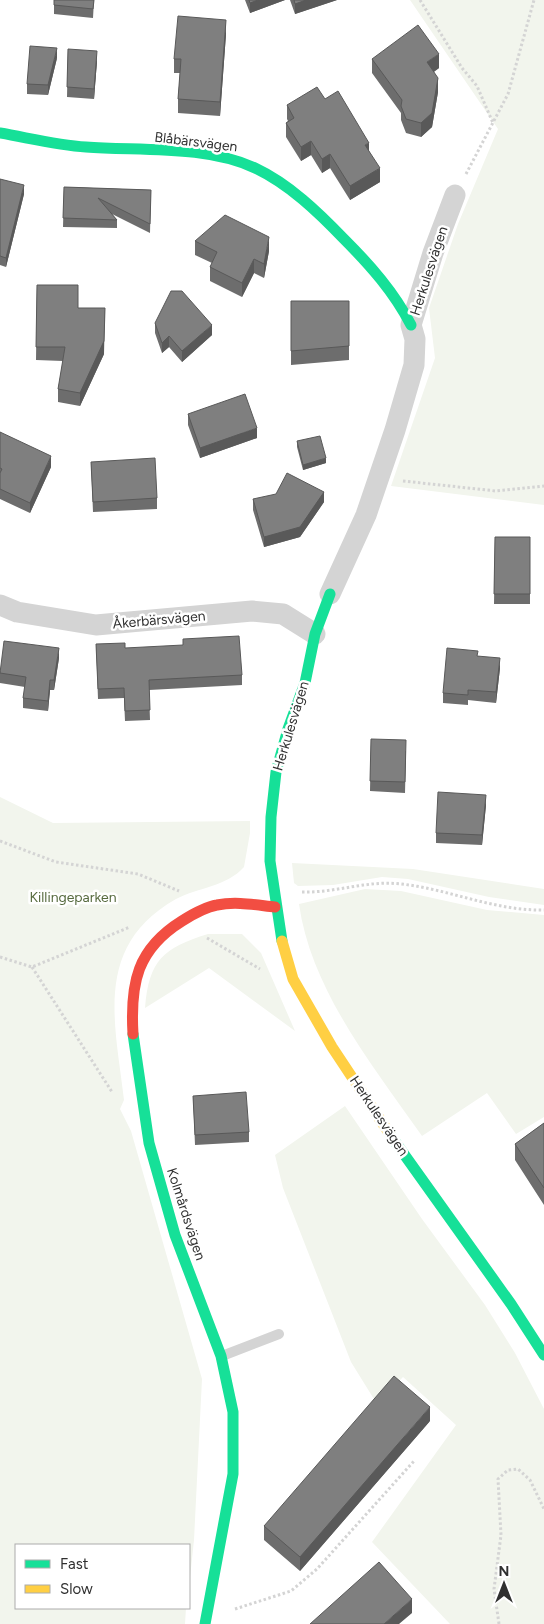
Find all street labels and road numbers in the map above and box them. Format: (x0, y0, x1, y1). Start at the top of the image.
street label: Blåbärsvägen (154, 128, 239, 156)
street label: Herkulesvägen (407, 224, 451, 318)
street label: Åkerbärsvägen (112, 607, 206, 633)
street label: Herkulesvägen (269, 679, 313, 773)
street label: Herkulesvägen (346, 1073, 412, 1159)
street label: Kolmårdsvägen (163, 1166, 209, 1263)

